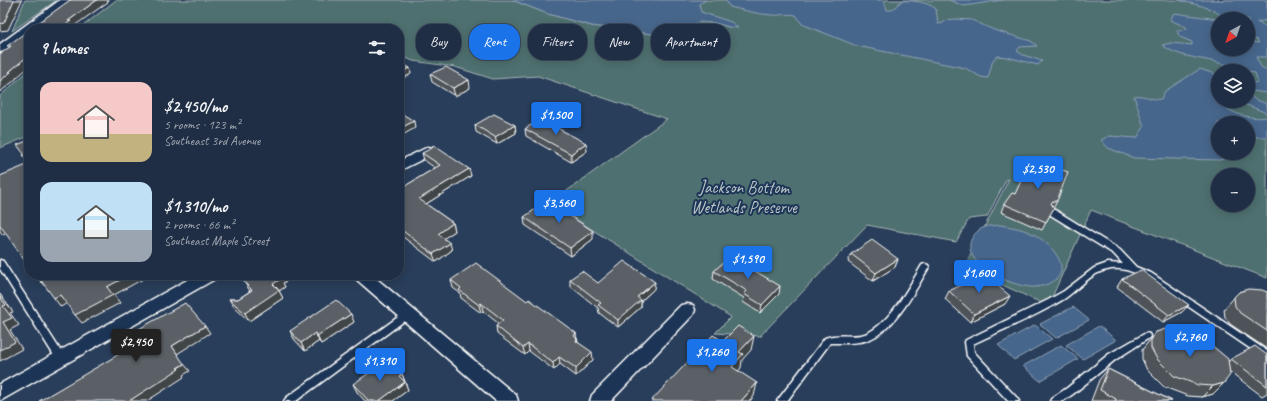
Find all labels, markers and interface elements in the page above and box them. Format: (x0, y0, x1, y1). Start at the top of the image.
north arrow (1211, 12, 1255, 56)
map controls (1211, 12, 1255, 212)
chip: Buy (416, 24, 461, 60)
chip: Rent (469, 24, 520, 60)
chip: Filters (528, 24, 587, 60)
chip: New (595, 24, 643, 60)
chip: Apartment (651, 24, 730, 60)
icon: filters (366, 37, 388, 59)
text: 9 homes (40, 38, 88, 59)
button: layers (1211, 64, 1255, 108)
text: $2,450/mo (164, 96, 227, 117)
icon: home (72, 98, 120, 146)
pin: $1,500 (523, 102, 589, 136)
text: $1,500 (540, 107, 572, 123)
button: + (1211, 116, 1255, 160)
text: 5 rooms · 123 m² (164, 117, 240, 133)
text: Southeast 3rd Avenue (164, 133, 260, 149)
pin: $2,530 (1005, 156, 1071, 190)
text: $2,530 (1022, 161, 1054, 177)
button: − (1211, 168, 1255, 212)
park label: Jackson Bottom Wetlands Preserve (691, 177, 798, 218)
pin: $3,560 (526, 190, 592, 224)
text: $3,560 (543, 195, 575, 211)
text: $1,310/mo (164, 196, 227, 217)
icon: home (72, 198, 120, 246)
text: 2 rooms · 66 m² (164, 217, 234, 233)
text: Southeast Maple Street (164, 233, 269, 249)
pin: $1,590 (715, 246, 781, 280)
text: $1,590 (732, 251, 764, 267)
pin: $1,600 (946, 260, 1012, 294)
text: $1,600 (963, 265, 995, 281)
pin: $2,760 (1157, 324, 1223, 358)
pin: $2,450 (103, 329, 169, 363)
text: $2,760 (1174, 329, 1206, 345)
text: $2,450 (120, 334, 152, 350)
pin: $1,260 (679, 339, 745, 373)
text: $1,260 (696, 344, 728, 360)
pin: $1,310 (347, 348, 413, 382)
text: $1,310 (364, 353, 396, 369)

